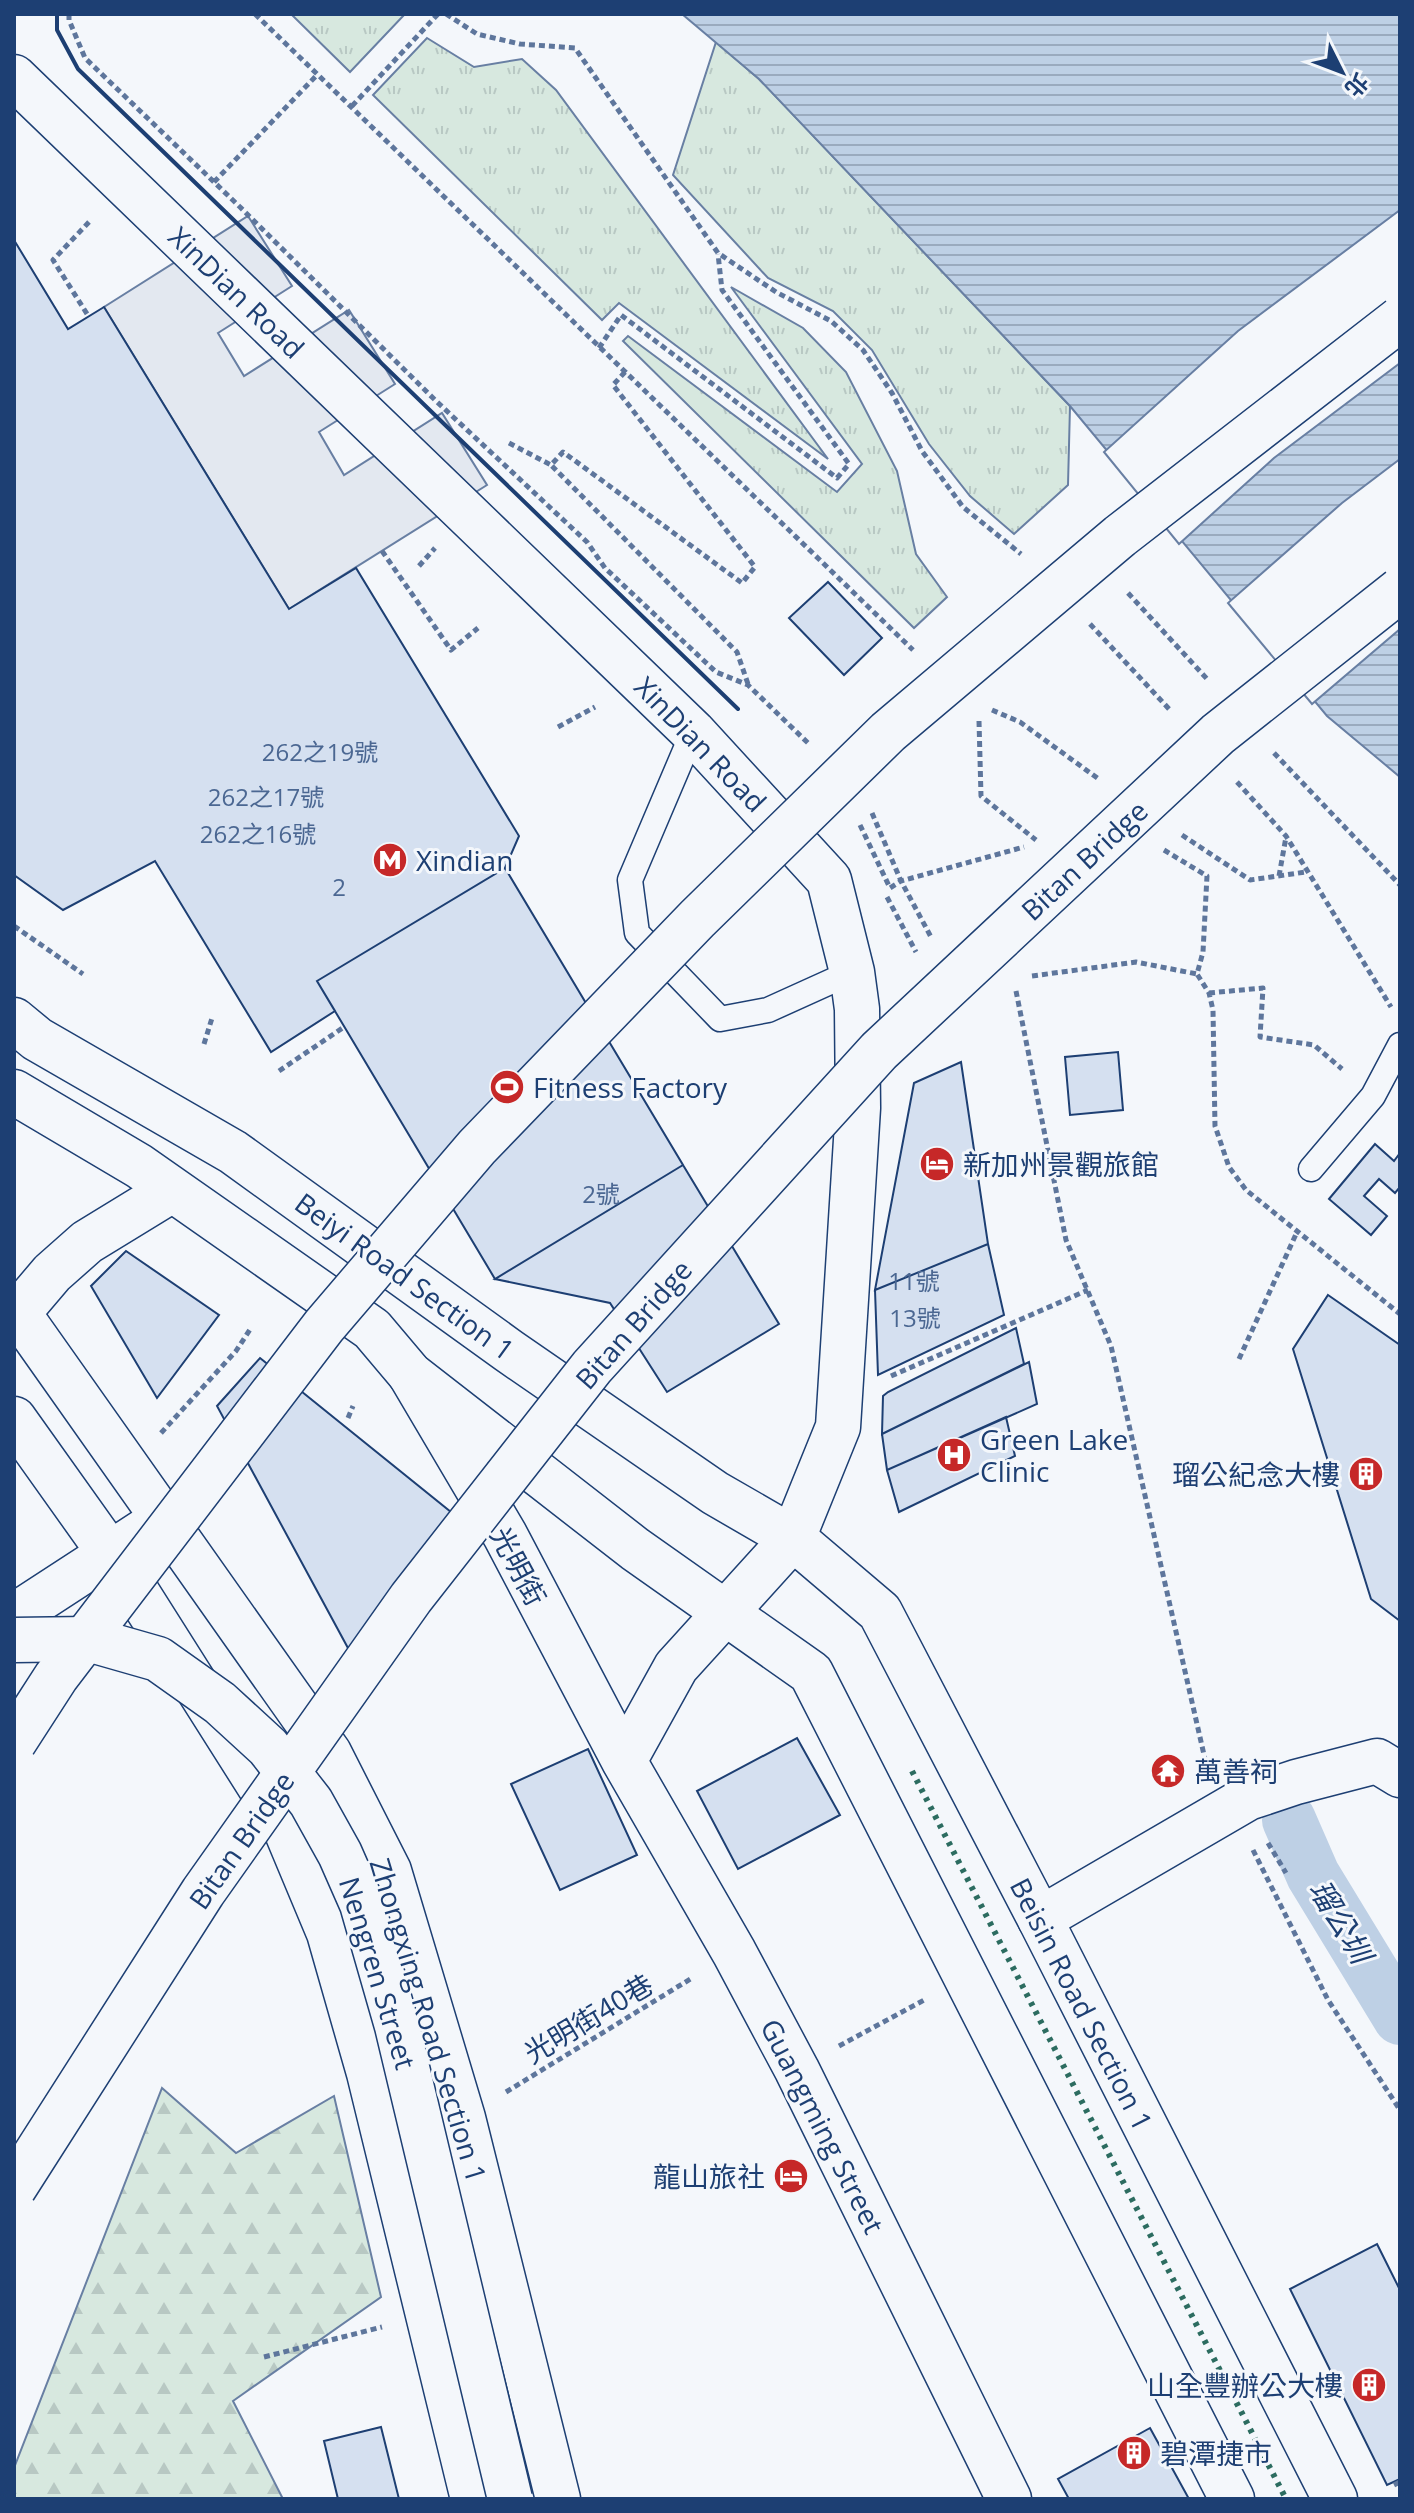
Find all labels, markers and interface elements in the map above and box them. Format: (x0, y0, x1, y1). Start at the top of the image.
north arrow (1302, 32, 1382, 112)
text: 北 (1339, 68, 1376, 104)
street label: XinDian Road (161, 218, 313, 366)
street label: XinDian Road (627, 668, 775, 820)
house number: 262之19號 (262, 735, 378, 768)
house number: 262之17號 (208, 780, 324, 813)
street label: Bitan Bridge (1013, 792, 1155, 928)
house number: 262之16號 (200, 817, 316, 850)
metro station icon: Xindian (371, 841, 409, 879)
place label: Xindian (416, 841, 513, 879)
house number: 2 (332, 870, 346, 903)
sports icon: Fitness Factory (488, 1068, 526, 1106)
place label: Fitness Factory (533, 1068, 728, 1106)
hotel icon: 新加州景觀旅館 (918, 1145, 956, 1183)
place label: 新加州景觀旅館 (963, 1145, 1159, 1183)
house number: 2號 (582, 1177, 620, 1210)
street label: Beiyi Road Section 1 (288, 1184, 522, 1368)
street label: Bitan Bridge (566, 1251, 700, 1397)
house number: 11號 (888, 1264, 940, 1297)
house number: 13號 (889, 1301, 941, 1334)
place label: Green Lake Clinic (980, 1420, 1128, 1490)
hospital icon: Green Lake Clinic (935, 1436, 973, 1474)
place label: 瑠公紀念大樓 (1172, 1455, 1340, 1493)
building icon: 瑠公紀念大樓 (1347, 1455, 1385, 1493)
street label: 光明街 (483, 1520, 555, 1612)
temple icon: 萬善祠 (1149, 1752, 1187, 1790)
place label: 萬善祠 (1194, 1752, 1278, 1790)
street label: Bitan Bridge (180, 1764, 302, 1916)
street label: Zhongxing Road Section 1 (362, 1853, 496, 2187)
street label: Beisin Road Section 1 (1002, 1871, 1162, 2137)
street label: Nengren Street (331, 1872, 425, 2074)
water label: 瑠公圳 (1300, 1872, 1384, 1974)
street label: 光明街40巷 (516, 1965, 660, 2071)
street label: Guangming Street (752, 2012, 894, 2240)
place label: 龍山旅社 (653, 2157, 765, 2195)
hotel icon: 龍山旅社 (772, 2157, 810, 2195)
place label: 山全豐辦公大樓 (1147, 2366, 1343, 2404)
building icon: 山全豐辦公大樓 (1350, 2366, 1388, 2404)
building icon: 碧潭捷市 (1115, 2434, 1153, 2472)
place label: 碧潭捷市 (1160, 2434, 1272, 2472)

